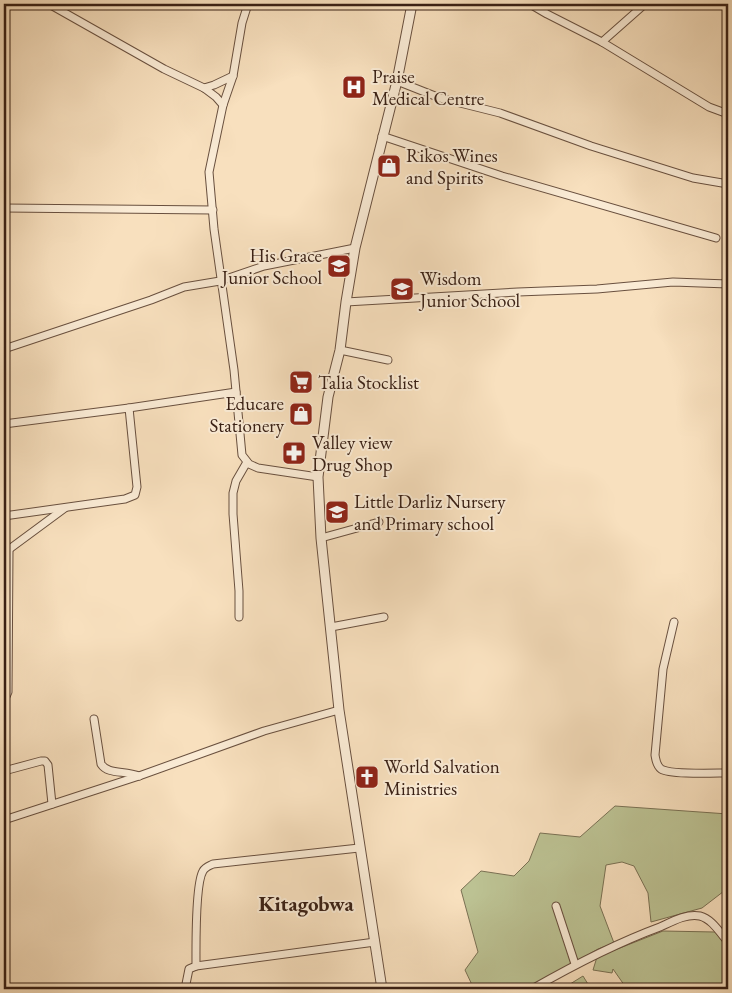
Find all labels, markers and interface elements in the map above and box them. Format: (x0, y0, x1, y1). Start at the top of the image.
place label: Praise Medical Centre (372, 64, 484, 111)
hospital icon: Praise Medical Centre (341, 74, 367, 100)
place label: Rikos Wines and Spirits (406, 143, 498, 190)
shop icon: Rikos Wines and Spirits (376, 153, 402, 179)
place label: His Grace Junior School (220, 243, 322, 290)
school or university icon: His Grace Junior School (326, 253, 352, 279)
place label: Wisdom Junior School (418, 266, 521, 313)
school or university icon: Wisdom Junior School (389, 276, 415, 302)
supermarket icon: Talia Stocklist (288, 369, 314, 395)
place label: Talia Stocklist (318, 370, 419, 395)
place label: Educare Stationery (209, 391, 285, 438)
shop icon: Educare Stationery (288, 401, 314, 427)
place label: Valley view Drug Shop (312, 430, 393, 477)
pharmacy icon: Valley view Drug Shop (281, 440, 307, 466)
place label: Little Darliz Nursery and Primary school (354, 489, 506, 536)
school or university icon: Little Darliz Nursery and Primary school (324, 499, 350, 525)
place label: World Salvation Ministries (384, 754, 500, 801)
church icon: World Salvation Ministries (354, 764, 380, 790)
district label: Kitagobwa (258, 890, 354, 917)

